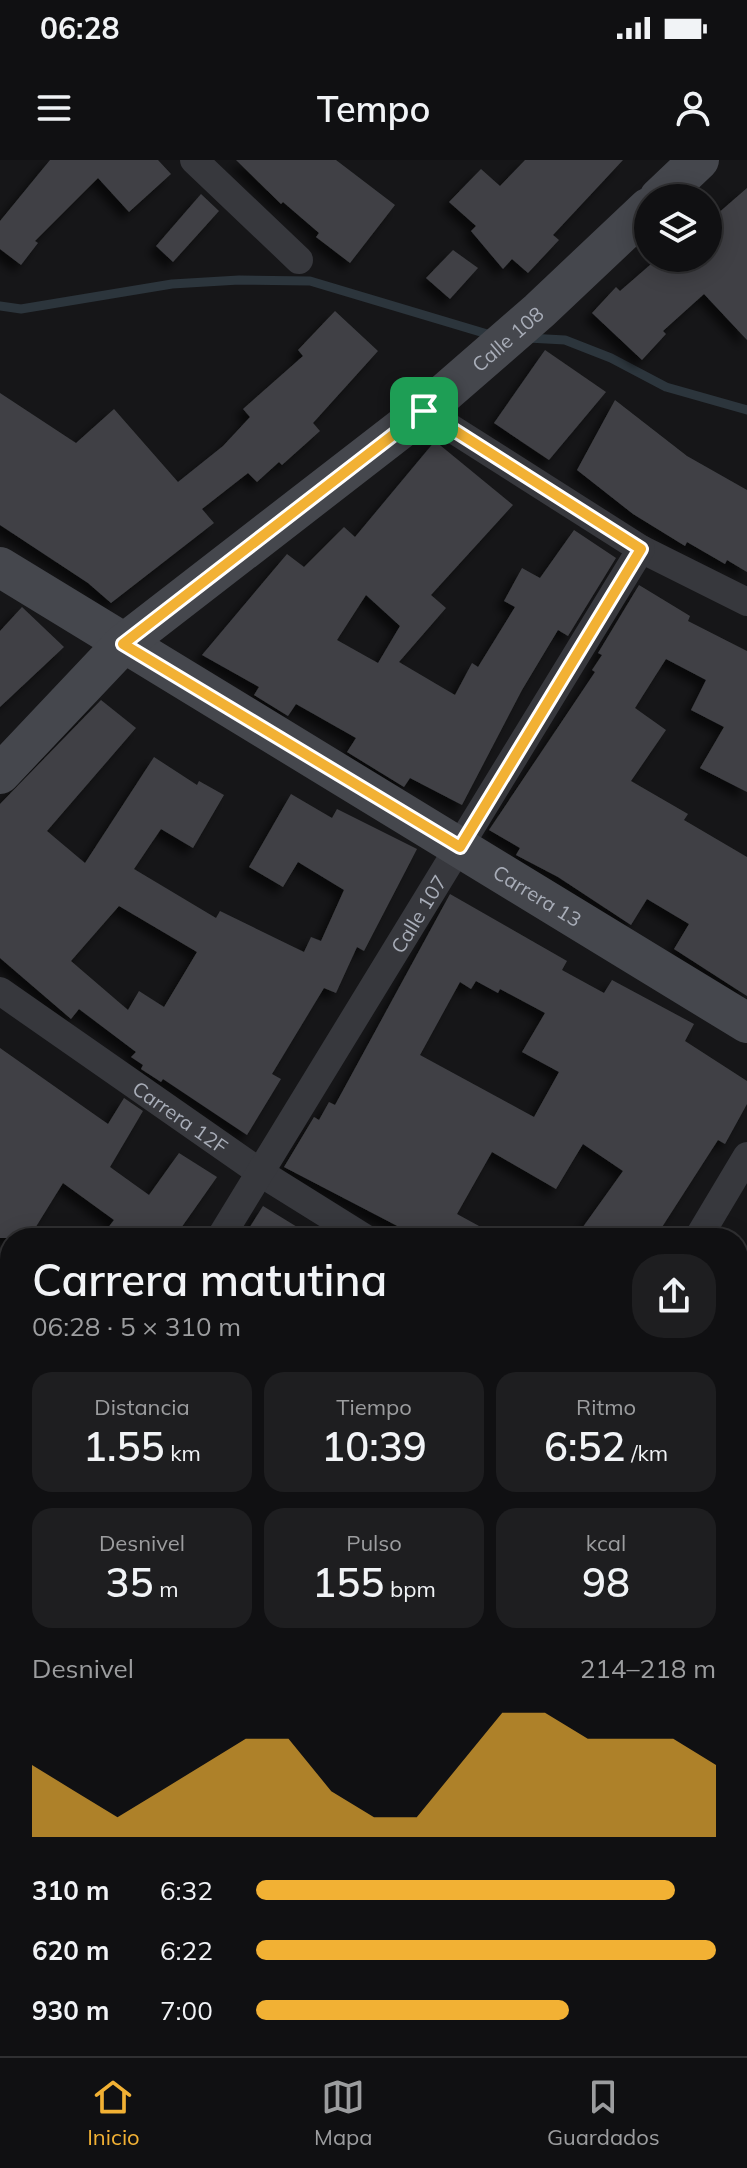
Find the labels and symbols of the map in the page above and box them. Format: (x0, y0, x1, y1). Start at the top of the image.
street label: Calle 108 (466, 301, 548, 377)
pin (390, 377, 458, 445)
street label: Carrera 13 (489, 859, 587, 932)
street label: Calle 107 (385, 870, 451, 957)
street label: Carrera 12F (128, 1075, 233, 1159)

